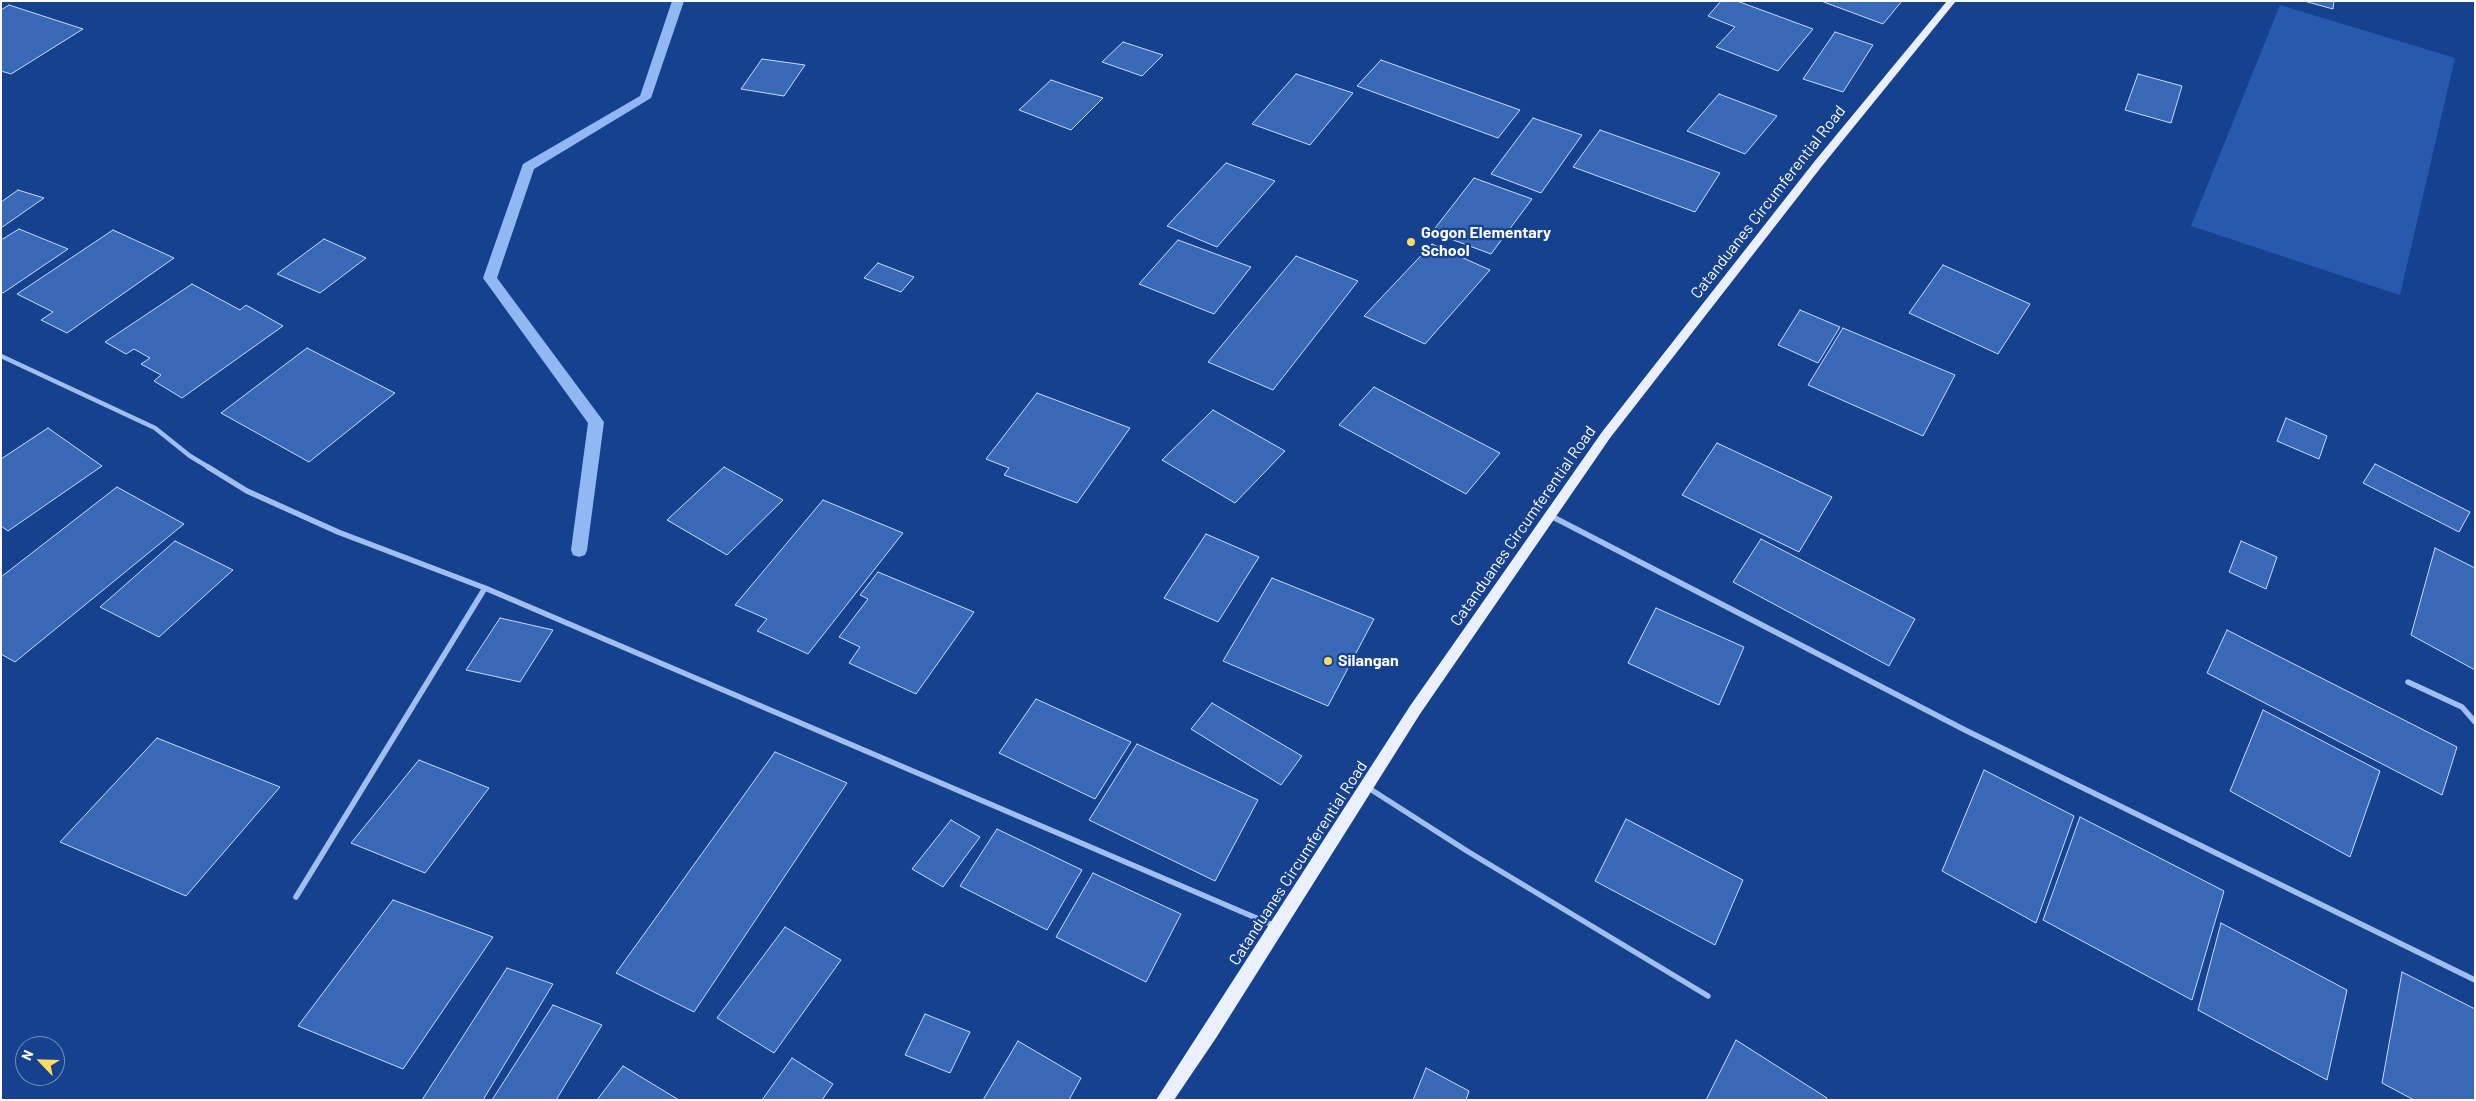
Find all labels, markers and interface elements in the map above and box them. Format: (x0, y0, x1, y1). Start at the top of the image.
street label: Catanduanes Circumferential Road (1687, 102, 1849, 302)
place label: Gogon Elementary School (1421, 223, 1551, 261)
marker: Gogon Elementary School (1405, 236, 1417, 248)
street label: Catanduanes Circumferential Road (1446, 422, 1600, 630)
place label: Silangan (1338, 651, 1399, 671)
marker: Silangan (1322, 655, 1334, 667)
street label: Catanduanes Circumferential Road (1225, 757, 1371, 969)
north arrow (15, 1036, 65, 1086)
text: N (17, 1047, 36, 1063)

